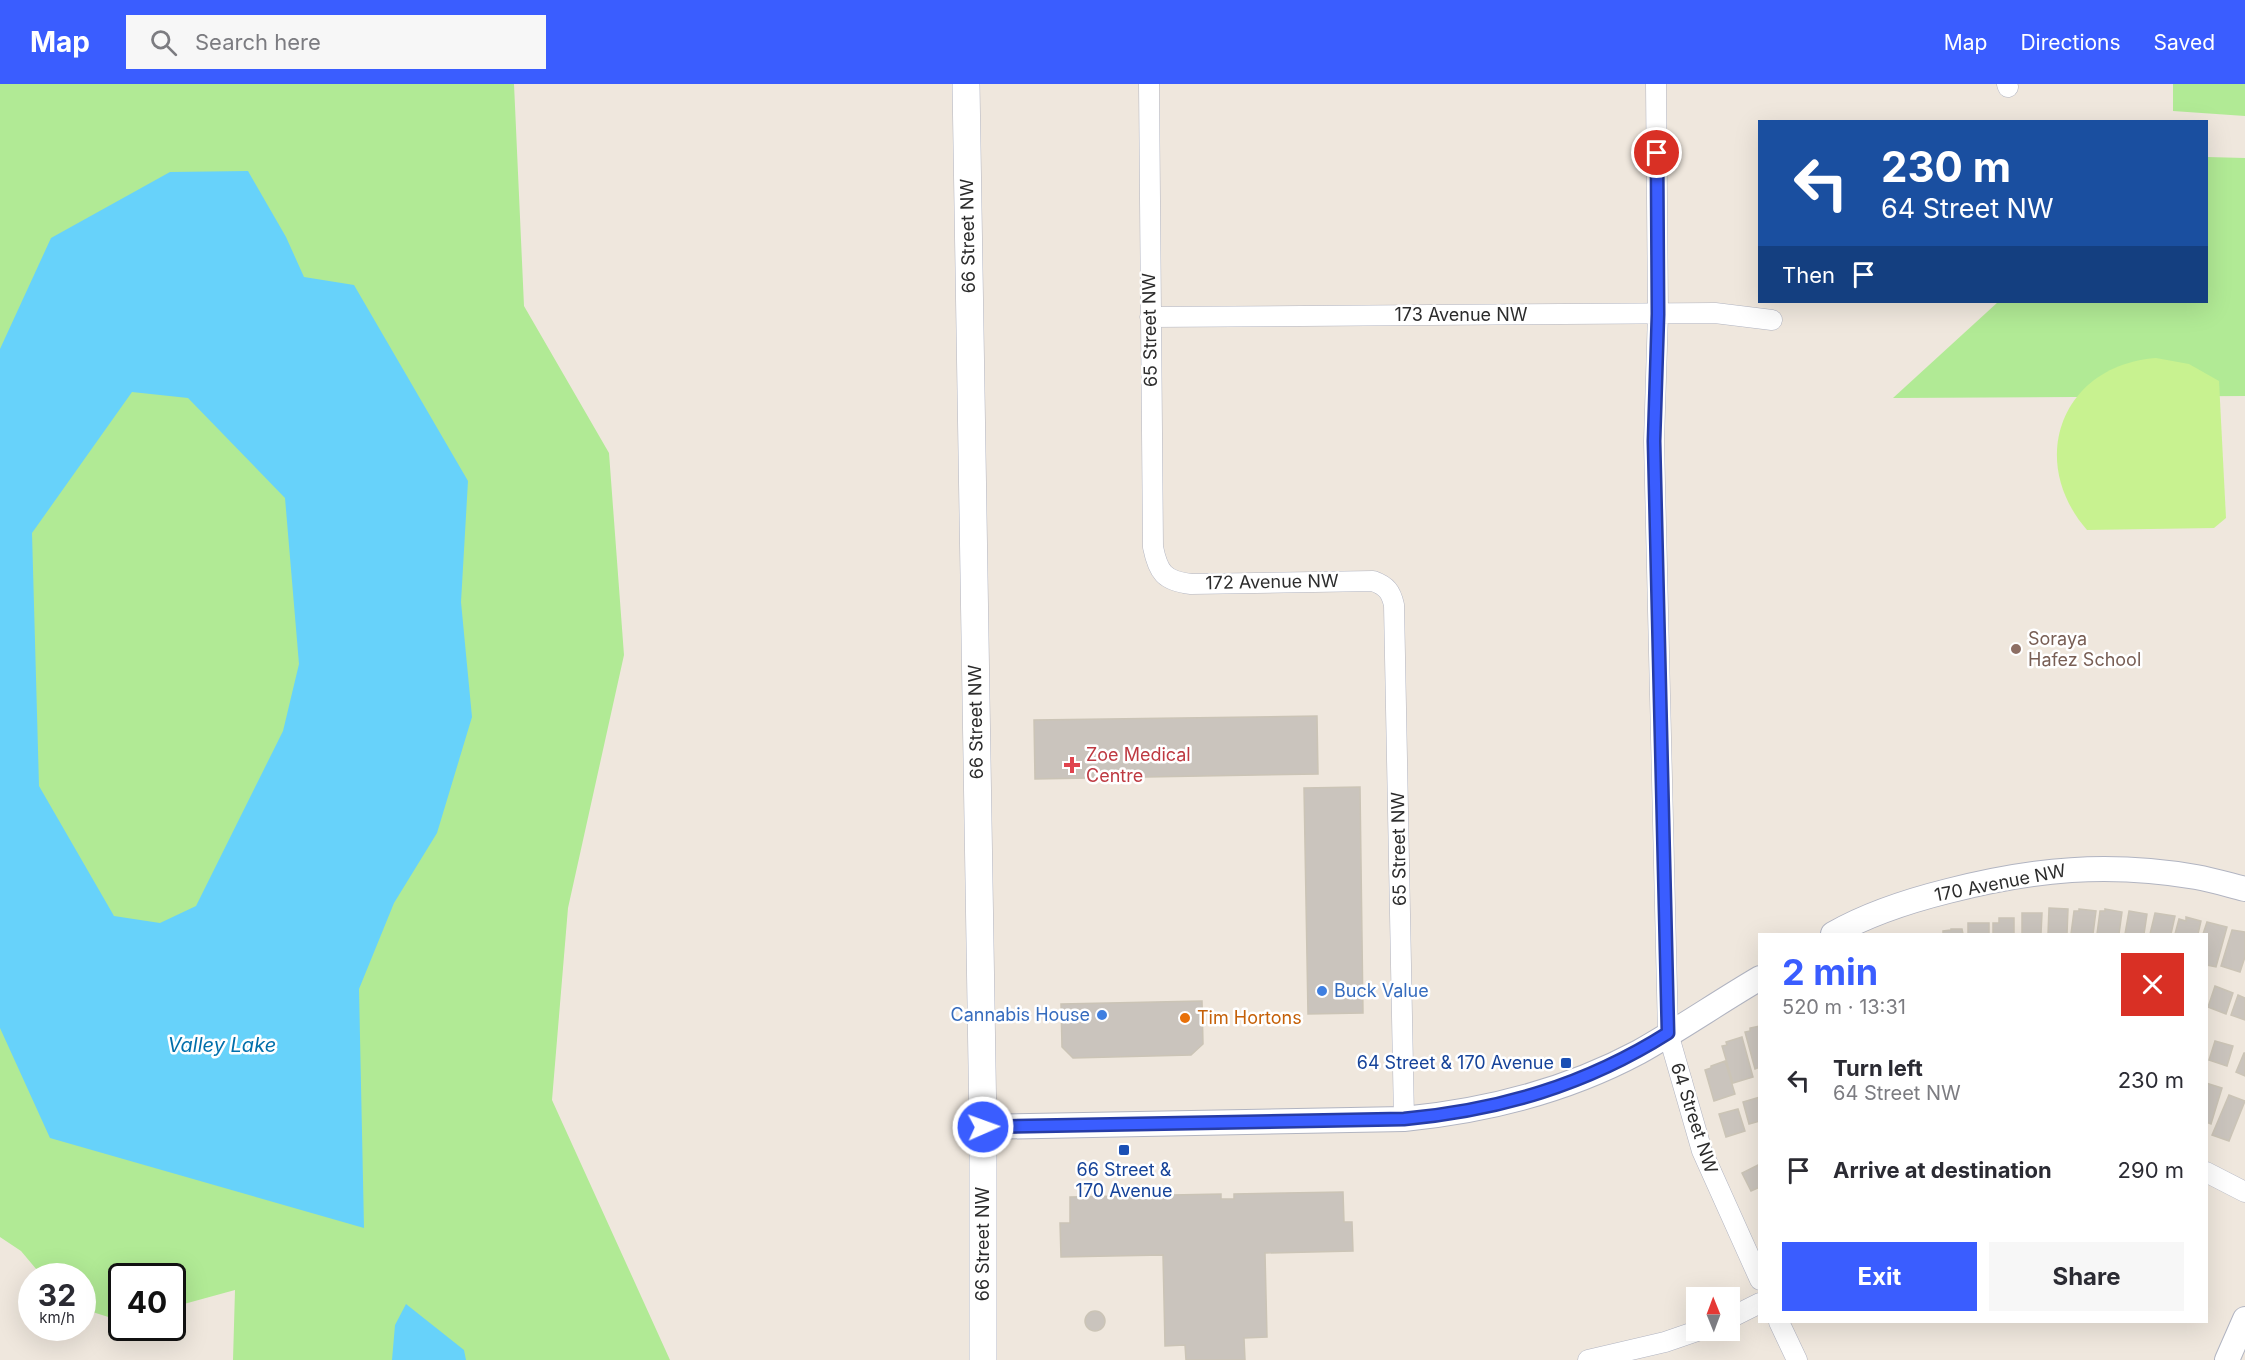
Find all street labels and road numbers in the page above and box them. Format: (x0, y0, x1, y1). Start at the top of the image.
street label: 66 Street NW (956, 178, 979, 293)
street label: 65 Street NW (1138, 272, 1161, 387)
street label: 173 Avenue NW (1395, 304, 1528, 325)
street label: 172 Avenue NW (1205, 570, 1339, 593)
street label: 66 Street NW (964, 664, 987, 779)
street label: 65 Street NW (1387, 791, 1410, 906)
street label: 170 Avenue NW (1933, 859, 2068, 906)
street label: 64 Street NW (1667, 1060, 1722, 1176)
street label: 66 Street NW (972, 1186, 993, 1301)

